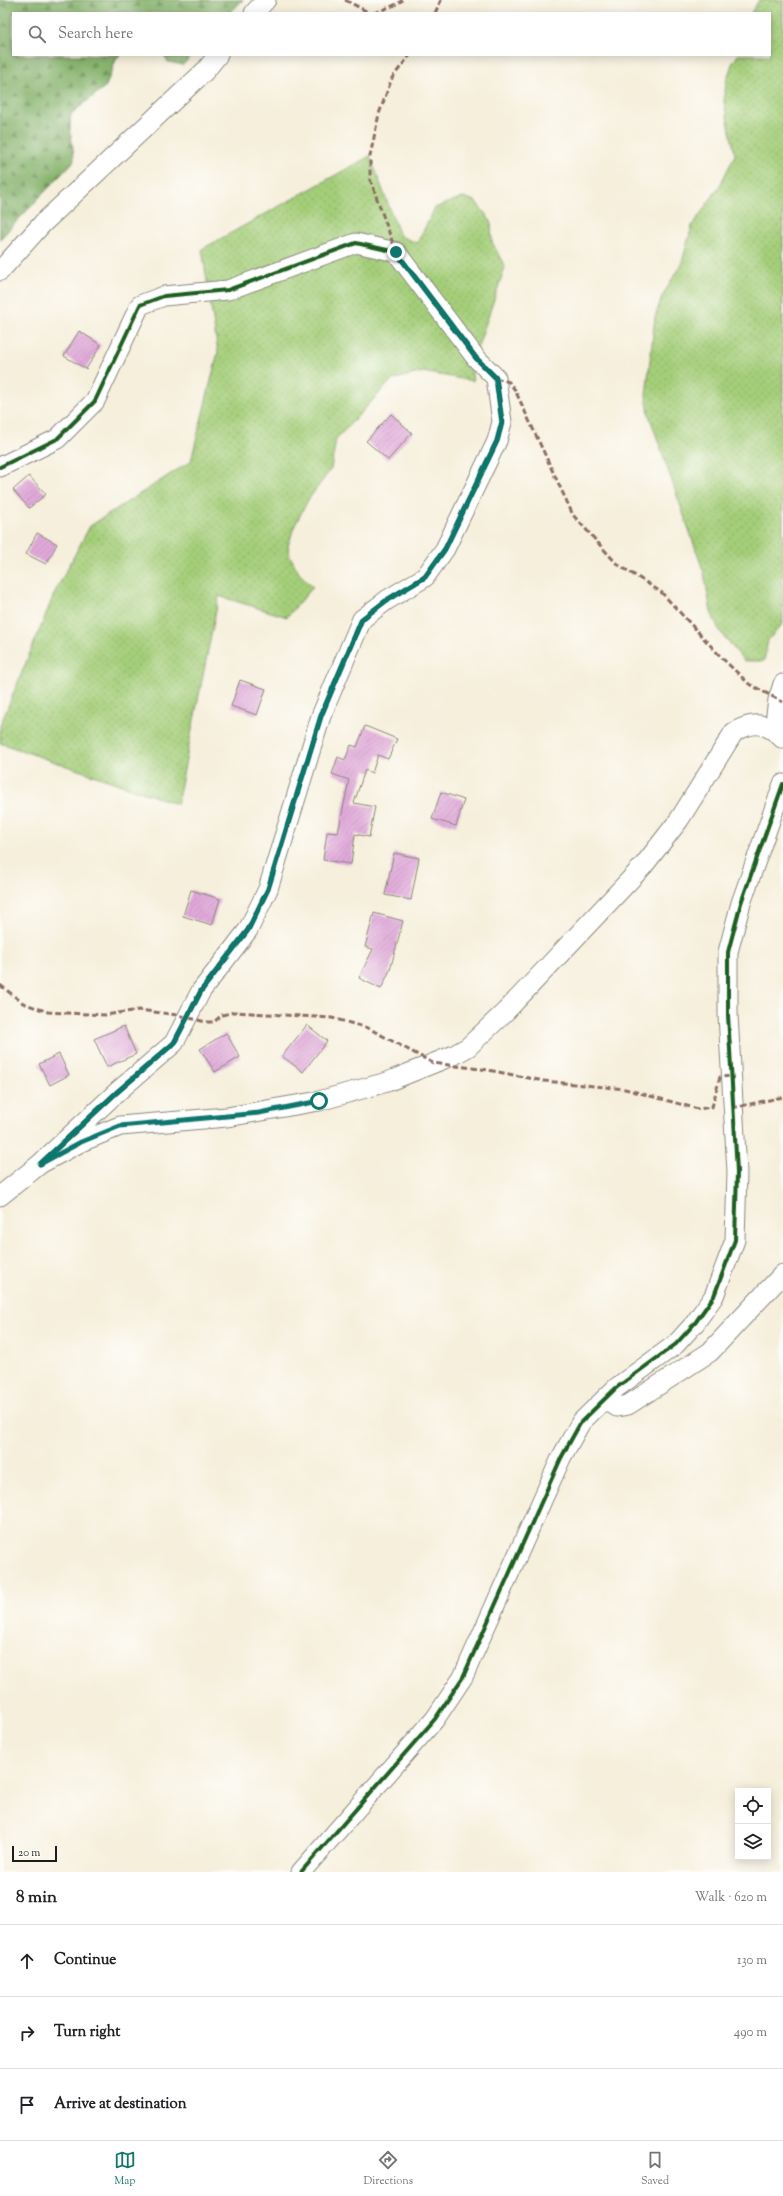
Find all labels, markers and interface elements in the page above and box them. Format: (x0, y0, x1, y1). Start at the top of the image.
search box (12, 12, 771, 56)
icon: search (26, 23, 48, 45)
text: Search here (58, 24, 133, 45)
route end (387, 243, 405, 261)
route start (310, 1092, 328, 1110)
map controls (735, 1788, 771, 1860)
button: locate (735, 1788, 771, 1824)
button: layers (735, 1824, 771, 1860)
scale bar (12, 1844, 57, 1863)
text: 20 m (18, 1845, 40, 1861)
text: 8 min (16, 1886, 57, 1910)
text: Walk · 620 m (695, 1889, 767, 1907)
icon: ahead (16, 1950, 38, 1972)
text: Continue (54, 1950, 116, 1971)
text: 130 m (737, 1952, 767, 1970)
icon: right (16, 2022, 38, 2044)
text: Turn right (54, 2022, 120, 2043)
text: 490 m (734, 2024, 767, 2042)
icon: arrive (16, 2094, 38, 2116)
text: Arrive at destination (54, 2094, 187, 2115)
tab: Map (114, 2149, 136, 2189)
tab: Directions (364, 2149, 413, 2189)
tab: Saved (641, 2149, 669, 2189)

